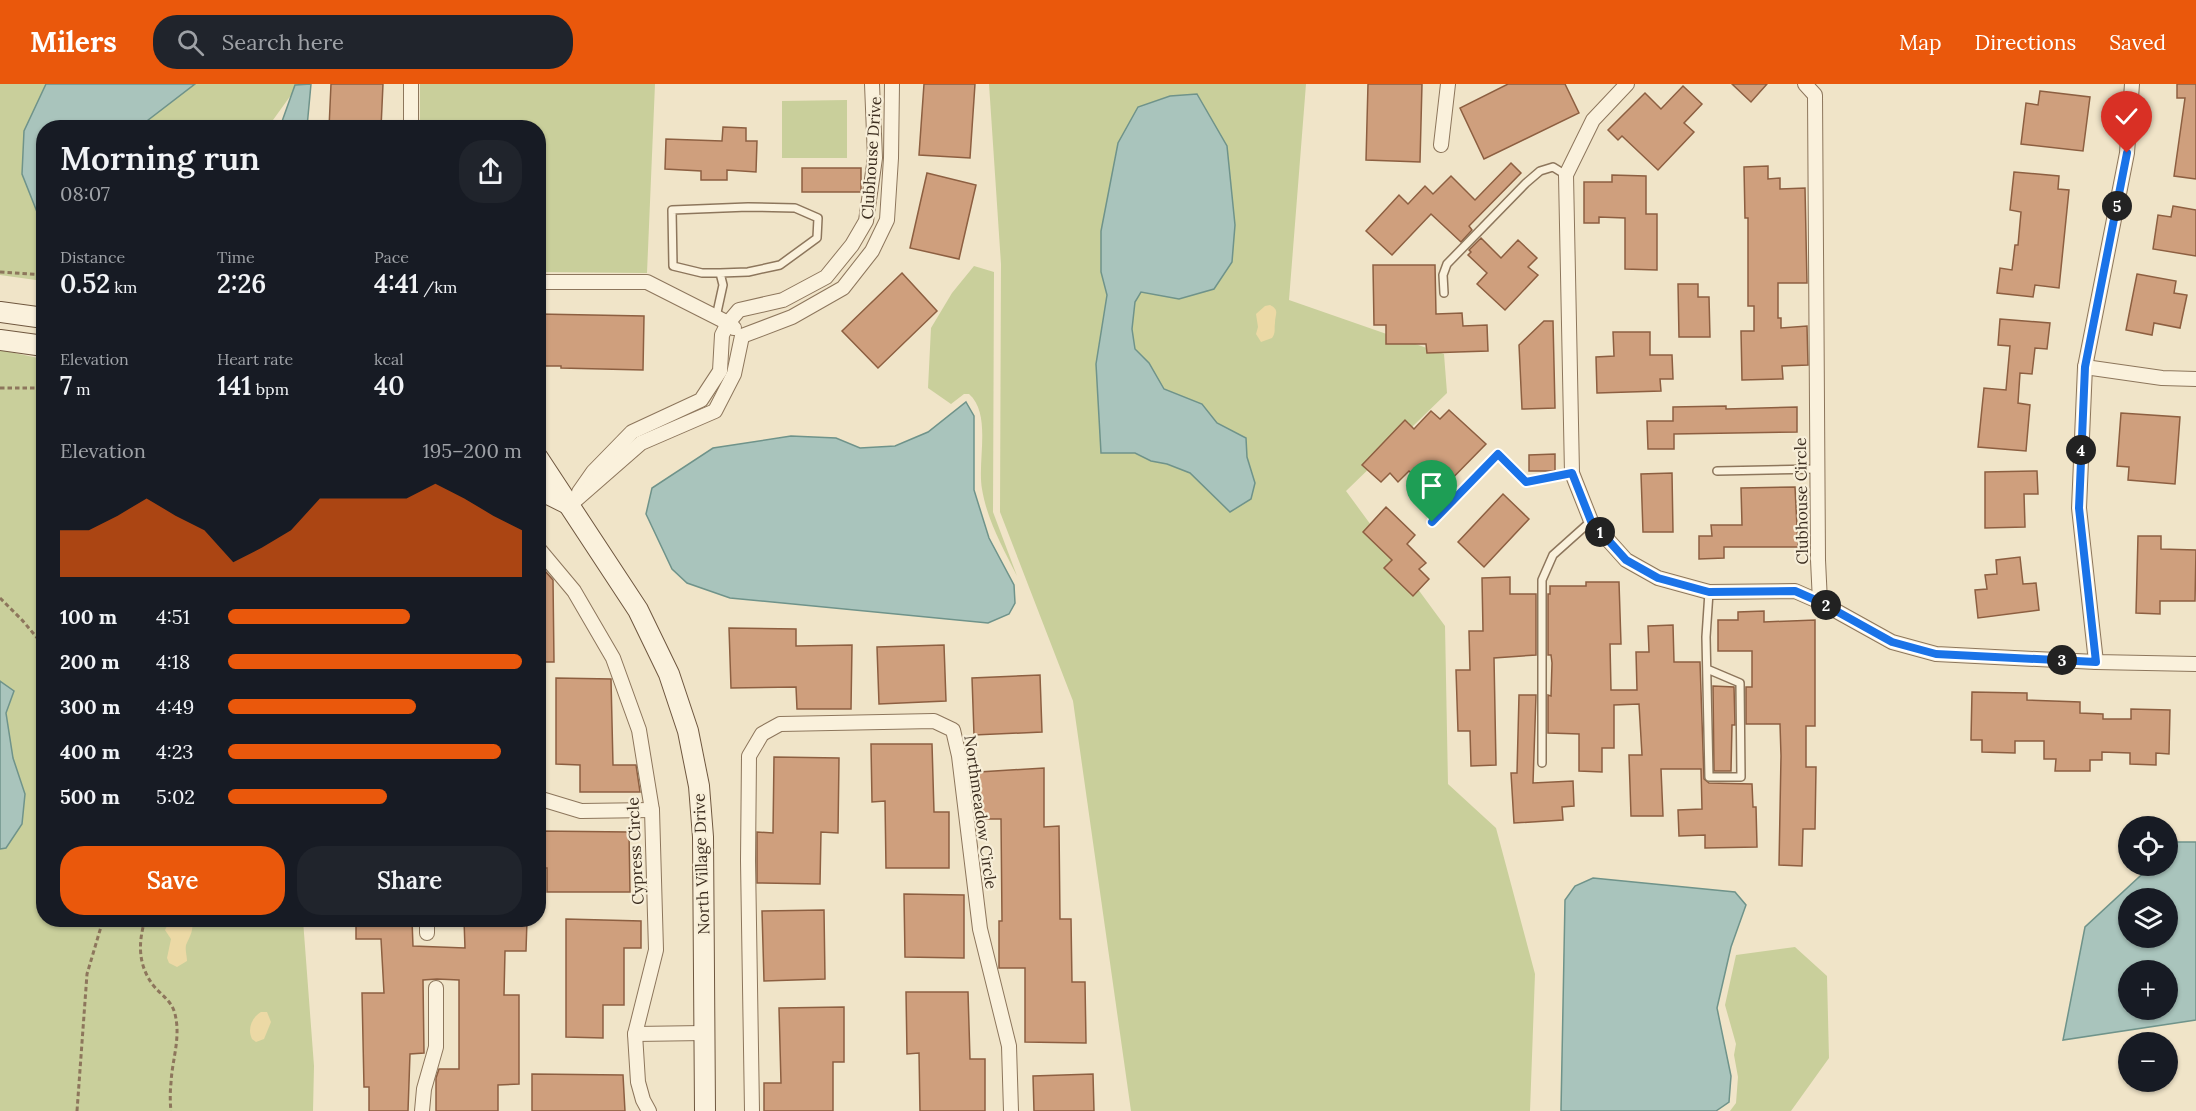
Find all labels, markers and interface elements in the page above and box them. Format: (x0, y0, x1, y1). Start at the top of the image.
search box (153, 15, 573, 69)
text: Milers (30, 24, 117, 60)
icon: search (174, 26, 207, 59)
text: Search here (222, 28, 344, 56)
text: Map (1899, 29, 1942, 56)
text: Directions (1975, 29, 2076, 56)
text: Saved (2109, 29, 2166, 56)
pin (2101, 91, 2152, 153)
street label: Clubhouse Drive (857, 96, 885, 220)
icon: check (2110, 100, 2143, 133)
text: Morning run (60, 137, 260, 179)
button: share (459, 140, 522, 203)
text: 08:07 (60, 181, 110, 206)
pin: 5 (2102, 191, 2132, 221)
text: 5 (2113, 196, 2121, 216)
text: Distance (60, 247, 125, 267)
text: Time (217, 247, 255, 267)
text: Pace (374, 247, 409, 267)
text: 0.52 (60, 267, 110, 300)
text: 2:26 (217, 267, 266, 300)
text: 4:41 (374, 267, 419, 300)
text: km (110, 277, 137, 297)
text: /km (419, 277, 457, 297)
text: Elevation (60, 349, 129, 369)
text: Heart rate (217, 349, 293, 369)
text: kcal (374, 349, 404, 369)
text: 7 (60, 369, 72, 402)
text: 141 (217, 369, 252, 402)
text: 40 (374, 369, 405, 402)
text: m (72, 379, 91, 399)
text: bpm (252, 379, 289, 399)
pin: 4 (2066, 435, 2096, 465)
street label: Clubhouse Circle (1790, 437, 1812, 565)
text: Elevation (60, 438, 146, 463)
text: 195–200 m (422, 438, 522, 463)
text: 4 (2077, 440, 2085, 460)
pin (1406, 460, 1457, 522)
icon: arrive (1415, 469, 1448, 502)
pin: 1 (1585, 517, 1615, 547)
text: 1 (1597, 522, 1603, 542)
pin: 2 (1811, 590, 1841, 620)
text: 2 (1822, 595, 1830, 615)
text: 100 m (60, 604, 117, 629)
text: 4:51 (156, 604, 190, 629)
pin: 3 (2047, 645, 2077, 675)
text: 200 m (60, 649, 120, 674)
text: 4:18 (156, 649, 190, 674)
text: 3 (2058, 650, 2066, 670)
text: 300 m (60, 694, 120, 719)
text: 4:49 (156, 694, 194, 719)
street label: Northmeadow Circle (960, 734, 1002, 891)
text: 400 m (60, 739, 120, 764)
text: 4:23 (156, 739, 193, 764)
text: 500 m (60, 784, 120, 809)
text: 5:02 (156, 784, 195, 809)
street label: North Village Drive (689, 792, 713, 935)
street label: Cypress Circle (622, 796, 648, 905)
map controls (2118, 816, 2178, 1092)
button: locate (2118, 816, 2178, 876)
button: Save (60, 846, 285, 915)
button: Share (297, 846, 522, 915)
button: layers (2118, 888, 2178, 948)
button: + (2118, 960, 2178, 1020)
button: − (2118, 1032, 2178, 1092)

